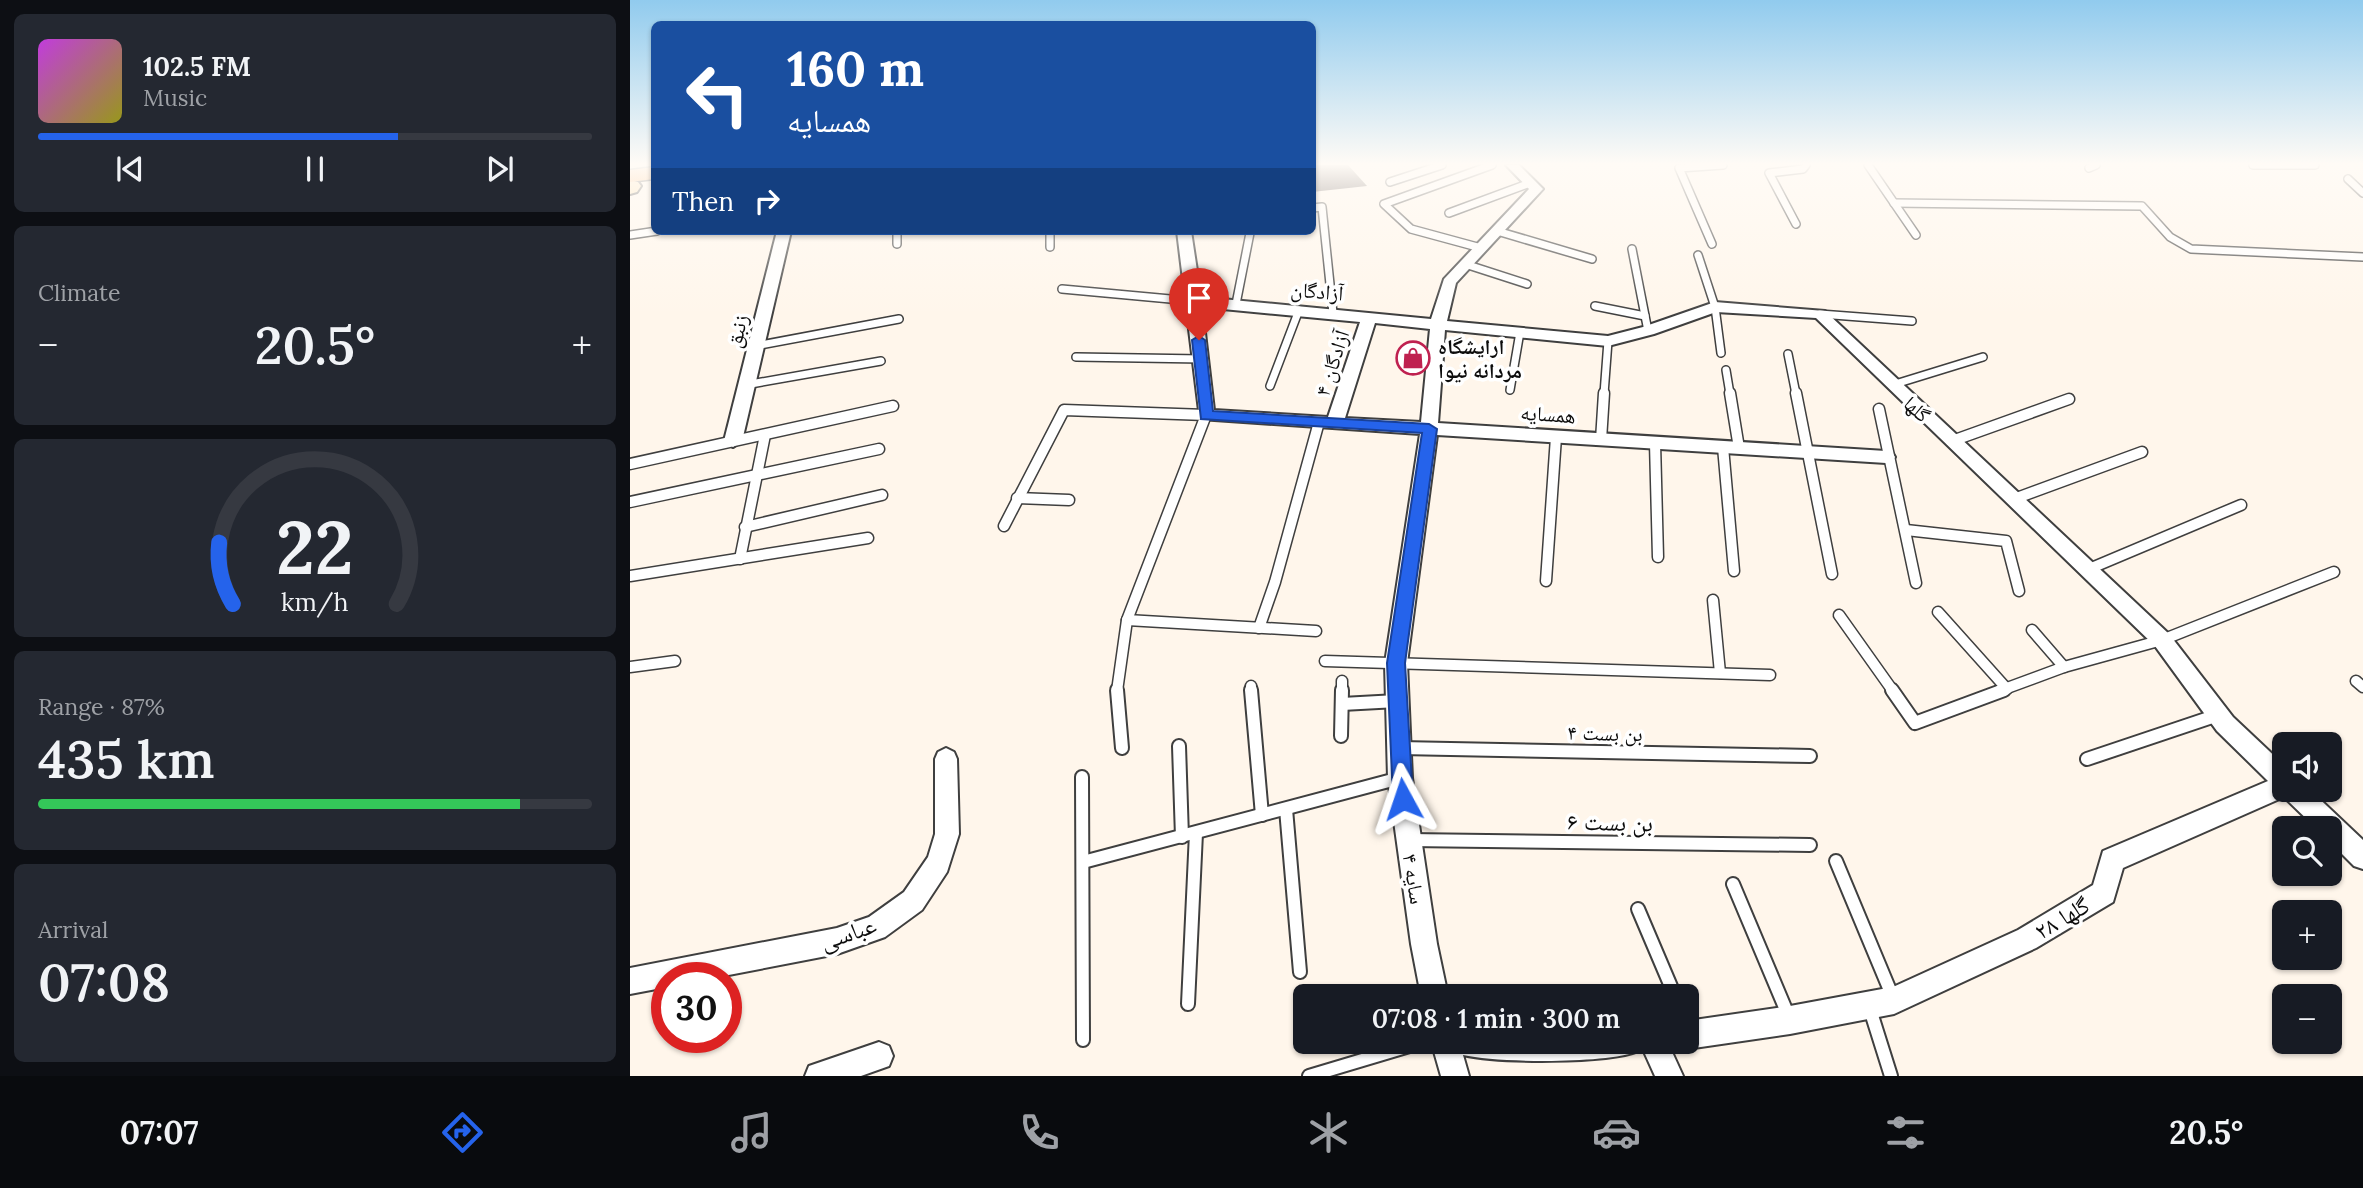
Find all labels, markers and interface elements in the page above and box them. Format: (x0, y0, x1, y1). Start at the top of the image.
text: 160 m (787, 37, 924, 99)
icon: left (672, 49, 763, 140)
text: 102.5 FM (143, 50, 251, 83)
text: Music (143, 83, 207, 112)
text: همسایه (787, 100, 871, 141)
icon: previous (111, 150, 149, 188)
icon: pause (296, 150, 334, 188)
icon: next (481, 150, 519, 188)
icon: right (748, 182, 786, 220)
text: Then (672, 185, 734, 218)
pin (1169, 268, 1229, 340)
street label: آزادگان (1289, 275, 1345, 307)
text: Climate (38, 278, 120, 307)
icon: arrive (1180, 279, 1218, 317)
street label: زنبق (720, 311, 754, 351)
text: 20.5° (255, 312, 375, 378)
text: − (38, 321, 58, 369)
text: + (572, 321, 592, 369)
street label: آزادگان ۴ (1309, 326, 1356, 400)
place label: ارایشگاه مردانه نیوا (1438, 333, 1522, 384)
shop icon: ارایشگاه مردانه نیوا (1394, 339, 1432, 377)
street label: گلها (1898, 390, 1936, 428)
street label: همسایه (1519, 399, 1577, 429)
text: 22 (276, 501, 354, 594)
text: km/h (281, 586, 349, 618)
text: Range · 87% (38, 692, 165, 721)
street label: بن بست ۴ (1567, 719, 1643, 747)
text: 435 km (38, 726, 215, 792)
map controls (2272, 732, 2342, 1054)
button: sound (2272, 732, 2342, 802)
position arrow (1366, 762, 1440, 836)
street label: بن بست ۶ (1567, 806, 1653, 838)
button: search (2272, 816, 2342, 886)
street label: سایه ۴ (1397, 852, 1431, 906)
street label: گلها ۲۸ (2029, 890, 2095, 946)
button: + (2272, 900, 2342, 970)
street label: عباسی (816, 909, 880, 957)
text: Arrival (38, 915, 108, 944)
text: 07:08 (38, 949, 170, 1015)
speed limit sign: 30 (651, 962, 742, 1053)
button: − (2272, 984, 2342, 1054)
text: 07:08 · 1 min · 300 m (1372, 1002, 1620, 1035)
icon: directions (438, 1108, 487, 1157)
icon: music (727, 1108, 776, 1157)
icon: phone (1015, 1108, 1064, 1157)
icon: climate (1304, 1108, 1353, 1157)
icon: car (1592, 1108, 1641, 1157)
icon: filters (1881, 1108, 1930, 1157)
text: 07:07 (120, 1112, 199, 1153)
text: 20.5° (2169, 1112, 2243, 1153)

